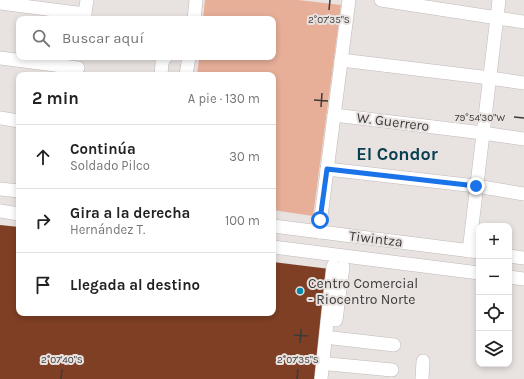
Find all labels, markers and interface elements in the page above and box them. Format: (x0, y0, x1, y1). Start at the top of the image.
text: 2°07'35"S (308, 14, 350, 26)
search box (16, 16, 276, 60)
icon: search (30, 27, 52, 49)
text: Buscar aquí (62, 29, 144, 47)
text: 2 min (32, 88, 79, 108)
text: A pie · 130 m (188, 91, 260, 106)
street label: W. Guerrero (356, 109, 430, 135)
text: 79°54'30"W (455, 112, 505, 124)
text: Continúa (70, 140, 136, 158)
district label: El Condor (356, 143, 438, 165)
icon: ahead (32, 146, 54, 168)
text: 30 m (229, 149, 260, 164)
text: Soldado Pilco (70, 158, 150, 173)
route end (467, 177, 485, 195)
text: Gira a la derecha (70, 204, 190, 222)
icon: right (32, 210, 54, 232)
route start (311, 211, 329, 229)
text: 100 m (225, 213, 260, 228)
text: Hernández T. (70, 222, 145, 237)
map controls (476, 223, 512, 367)
button: + (476, 223, 512, 259)
street label: Tiwintza (348, 227, 404, 251)
button: − (476, 259, 512, 295)
icon: arrive (32, 274, 54, 296)
place label: Centro Comercial - Riocentro Norte (308, 275, 418, 308)
text: Llegada al destino (70, 276, 200, 294)
marker: Centro Comercial - Riocentro Norte (295, 286, 305, 296)
button: locate (476, 295, 512, 331)
button: layers (476, 331, 512, 367)
text: 2°07'40"S (41, 354, 83, 366)
text: 2°07'35"S (277, 354, 319, 366)

